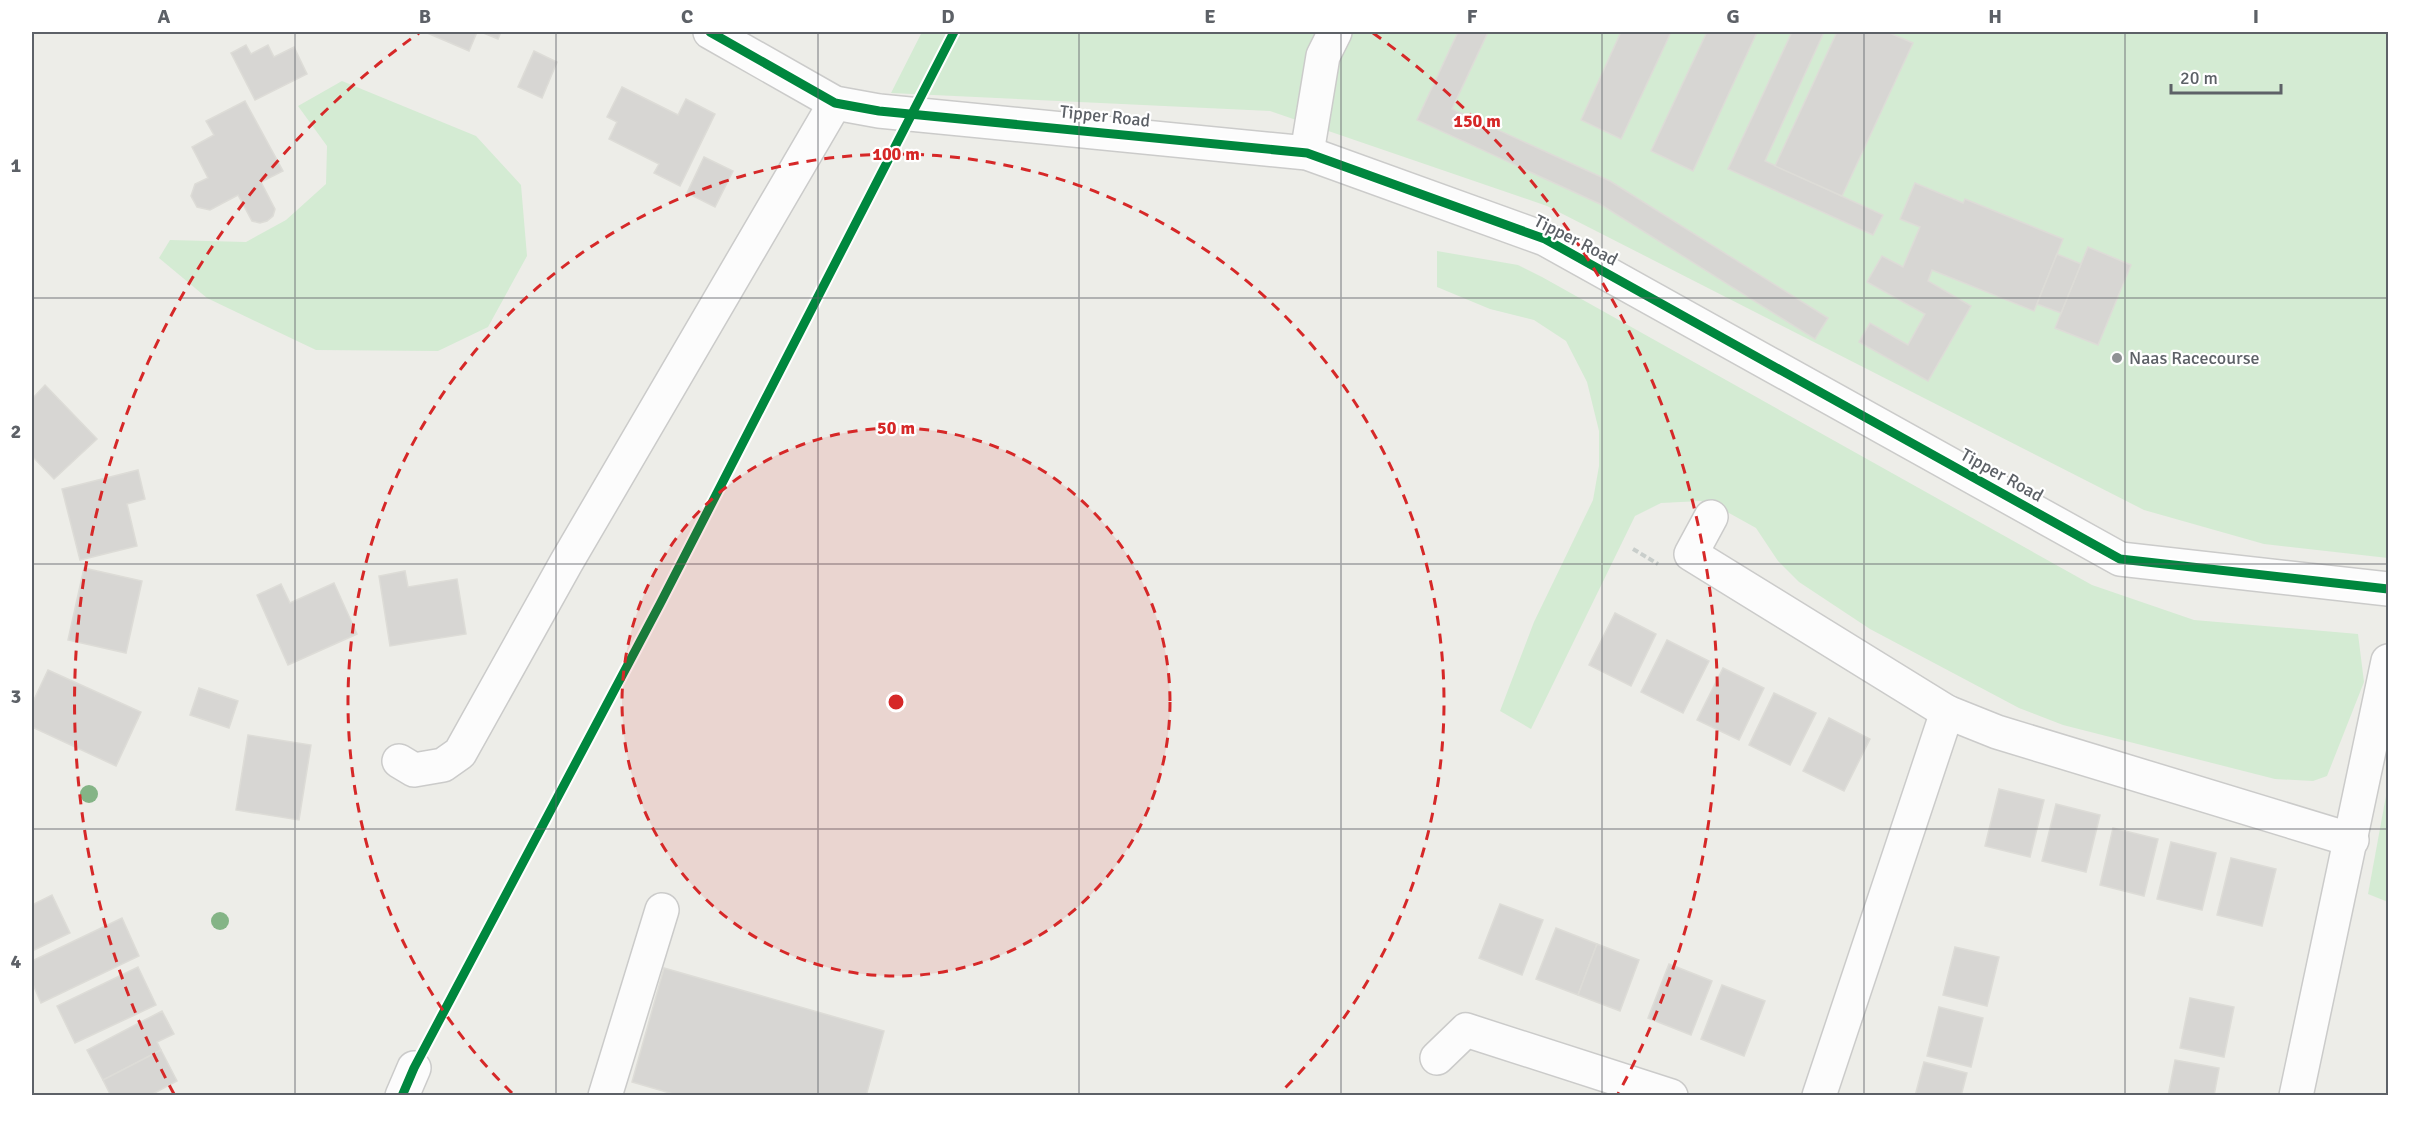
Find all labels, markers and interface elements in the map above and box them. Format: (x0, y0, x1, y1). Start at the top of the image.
text: A (158, 4, 171, 29)
text: B (419, 4, 431, 29)
text: C (681, 4, 693, 29)
text: D (941, 4, 955, 29)
text: E (1204, 4, 1216, 29)
text: F (1467, 4, 1478, 29)
text: G (1726, 4, 1740, 29)
text: H (1988, 4, 2002, 29)
text: I (2253, 4, 2259, 29)
scale bar (2171, 57, 2280, 95)
text: 20 m (2180, 67, 2218, 89)
street label: Tipper Road (1059, 100, 1151, 132)
text: 150 m (1453, 110, 1501, 132)
text: 100 m (872, 143, 920, 165)
text: 1 (11, 153, 22, 178)
street label: Tipper Road (1530, 210, 1622, 270)
place label: Naas Racecourse (2129, 347, 2260, 369)
marker: Naas Racecourse (2110, 351, 2124, 365)
text: 50 m (877, 417, 915, 439)
text: 2 (11, 419, 21, 444)
street label: Tipper Road (1957, 443, 2047, 507)
text: 3 (11, 684, 21, 709)
centre of rings (886, 692, 906, 712)
text: 4 (11, 949, 22, 974)

